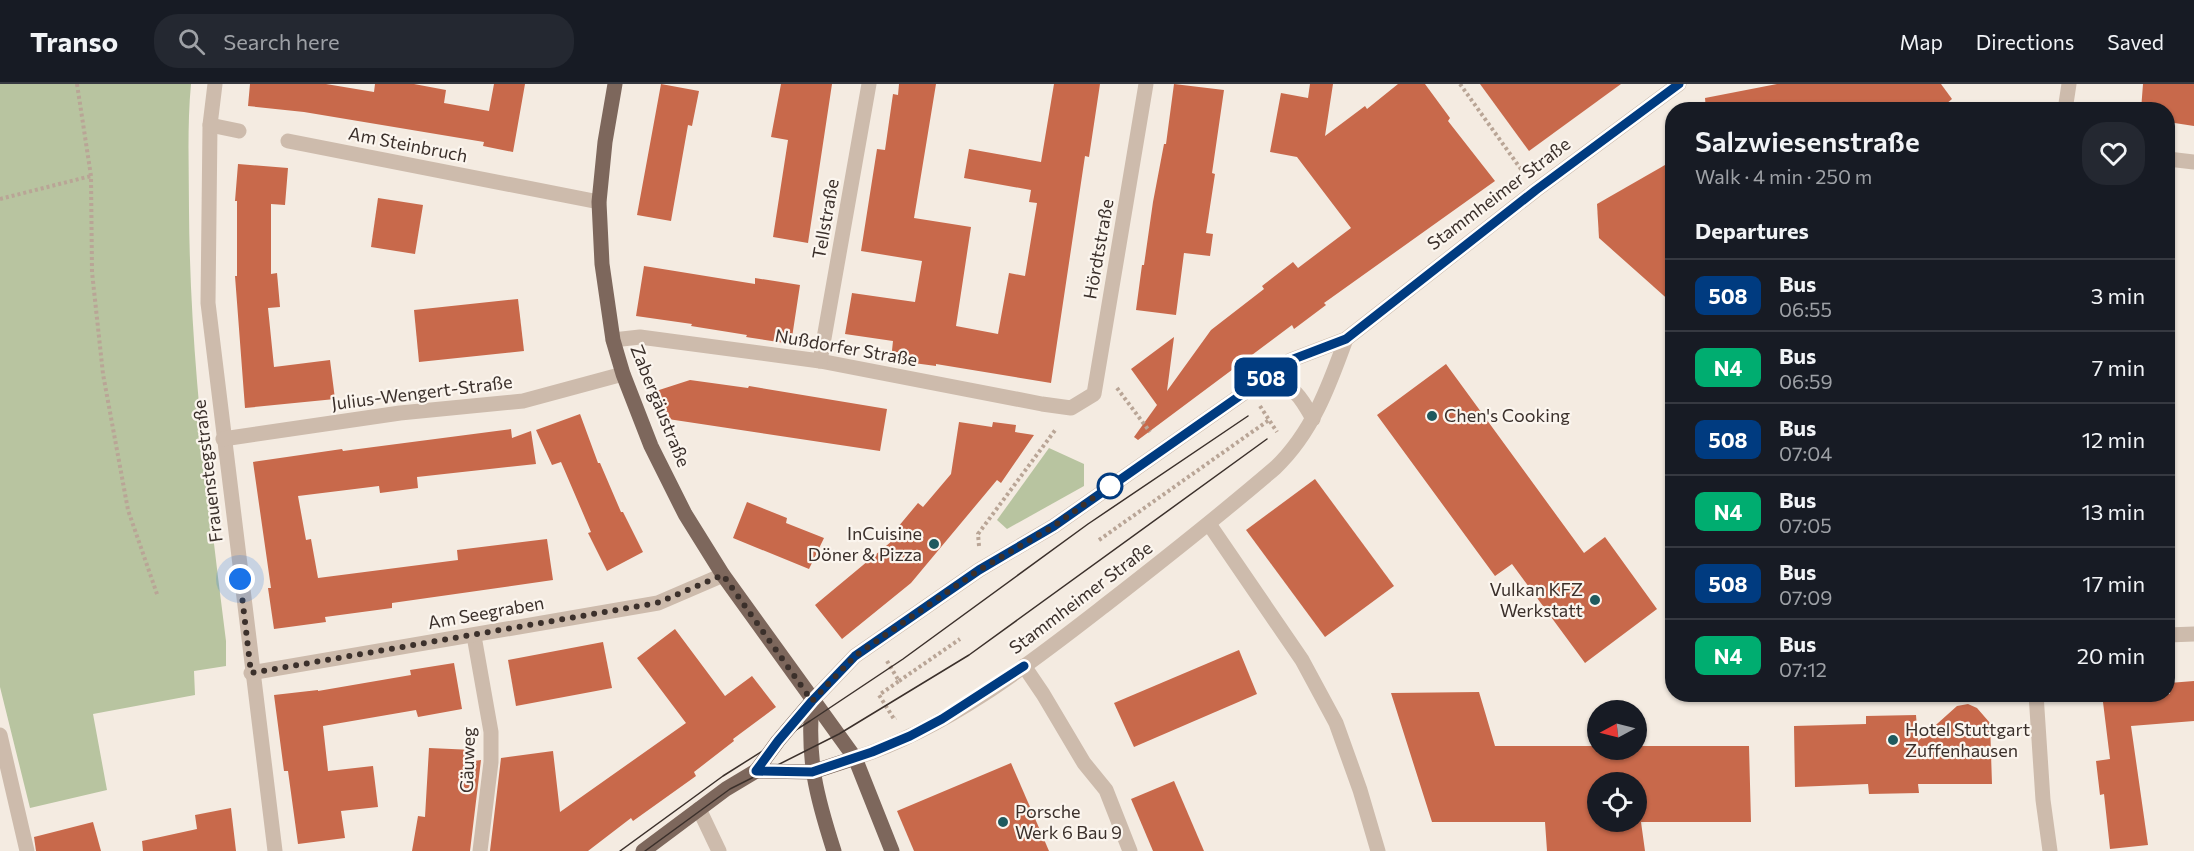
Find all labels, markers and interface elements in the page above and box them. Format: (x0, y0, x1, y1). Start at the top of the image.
search box (154, 14, 574, 68)
text: Transo (30, 24, 118, 58)
icon: search (175, 25, 208, 58)
text: Search here (223, 28, 340, 55)
text: Map (1900, 29, 1943, 54)
text: Directions (1976, 29, 2074, 54)
text: Saved (2107, 29, 2164, 54)
street label: Am Steinbruch (347, 122, 470, 166)
button: heart (2082, 122, 2145, 185)
text: Salzwiesenstraße (1695, 124, 1920, 158)
street label: Stammheimer Straße (1423, 132, 1574, 254)
text: Walk · 4 min · 250 m (1695, 164, 1872, 188)
street label: Tellstraße (807, 177, 843, 261)
street label: Hördtstraße (1078, 197, 1118, 301)
text: Departures (1695, 217, 1809, 244)
text: Bus (1779, 270, 1816, 297)
text: 3 min (2091, 282, 2145, 309)
text: 508 (1708, 283, 1748, 308)
text: 06:55 (1779, 297, 1832, 321)
street label: Nußdorfer Straße (773, 324, 919, 370)
street label: Zabergäustraße (626, 341, 696, 470)
text: Bus (1779, 342, 1816, 369)
text: 7 min (2092, 354, 2145, 381)
text: N4 (1714, 355, 1742, 380)
line badge: 508 (1232, 358, 1300, 396)
text: 508 (1246, 365, 1286, 390)
text: 06:59 (1779, 369, 1833, 393)
street label: Julius-Wengert-Straße (330, 370, 514, 414)
street label: Frauenstegstraße (187, 399, 227, 544)
place label: Chen's Cooking (1444, 404, 1570, 426)
marker: Chen's Cooking (1425, 409, 1439, 423)
text: Bus (1779, 414, 1816, 441)
text: 12 min (2082, 426, 2145, 453)
text: 508 (1708, 427, 1748, 452)
text: 07:04 (1779, 441, 1832, 465)
unlabelled marker (1097, 473, 1123, 499)
text: Bus (1779, 486, 1816, 513)
text: 13 min (2081, 498, 2145, 525)
text: N4 (1714, 499, 1742, 524)
text: 07:05 (1779, 513, 1832, 537)
place label: InCuisine Döner & Pizza (808, 522, 922, 565)
street label: Stammheimer Straße (1005, 536, 1156, 658)
marker: InCuisine Döner & Pizza (927, 537, 941, 551)
text: Bus (1779, 558, 1816, 585)
your location (225, 564, 255, 594)
text: 17 min (2082, 570, 2145, 597)
text: 508 (1708, 571, 1748, 596)
place label: Vulkan KFZ Werkstatt (1489, 578, 1583, 621)
text: 07:09 (1779, 585, 1832, 609)
street label: Am Seegraben (426, 591, 546, 633)
marker: Vulkan KFZ Werkstatt (1588, 593, 1602, 607)
text: Bus (1779, 630, 1816, 657)
text: 20 min (2077, 642, 2145, 669)
text: N4 (1714, 643, 1742, 668)
text: 07:12 (1779, 657, 1827, 681)
north arrow (1587, 700, 1647, 760)
map controls (1587, 700, 1647, 832)
place label: Hotel Stuttgart Zuffenhausen (1905, 718, 2030, 761)
street label: Gäuweg (455, 726, 479, 793)
marker: Hotel Stuttgart Zuffenhausen (1886, 733, 1900, 747)
button: locate (1587, 772, 1647, 832)
place label: Porsche Werk 6 Bau 9 (1015, 800, 1122, 843)
marker: Porsche Werk 6 Bau 9 (996, 815, 1010, 829)

